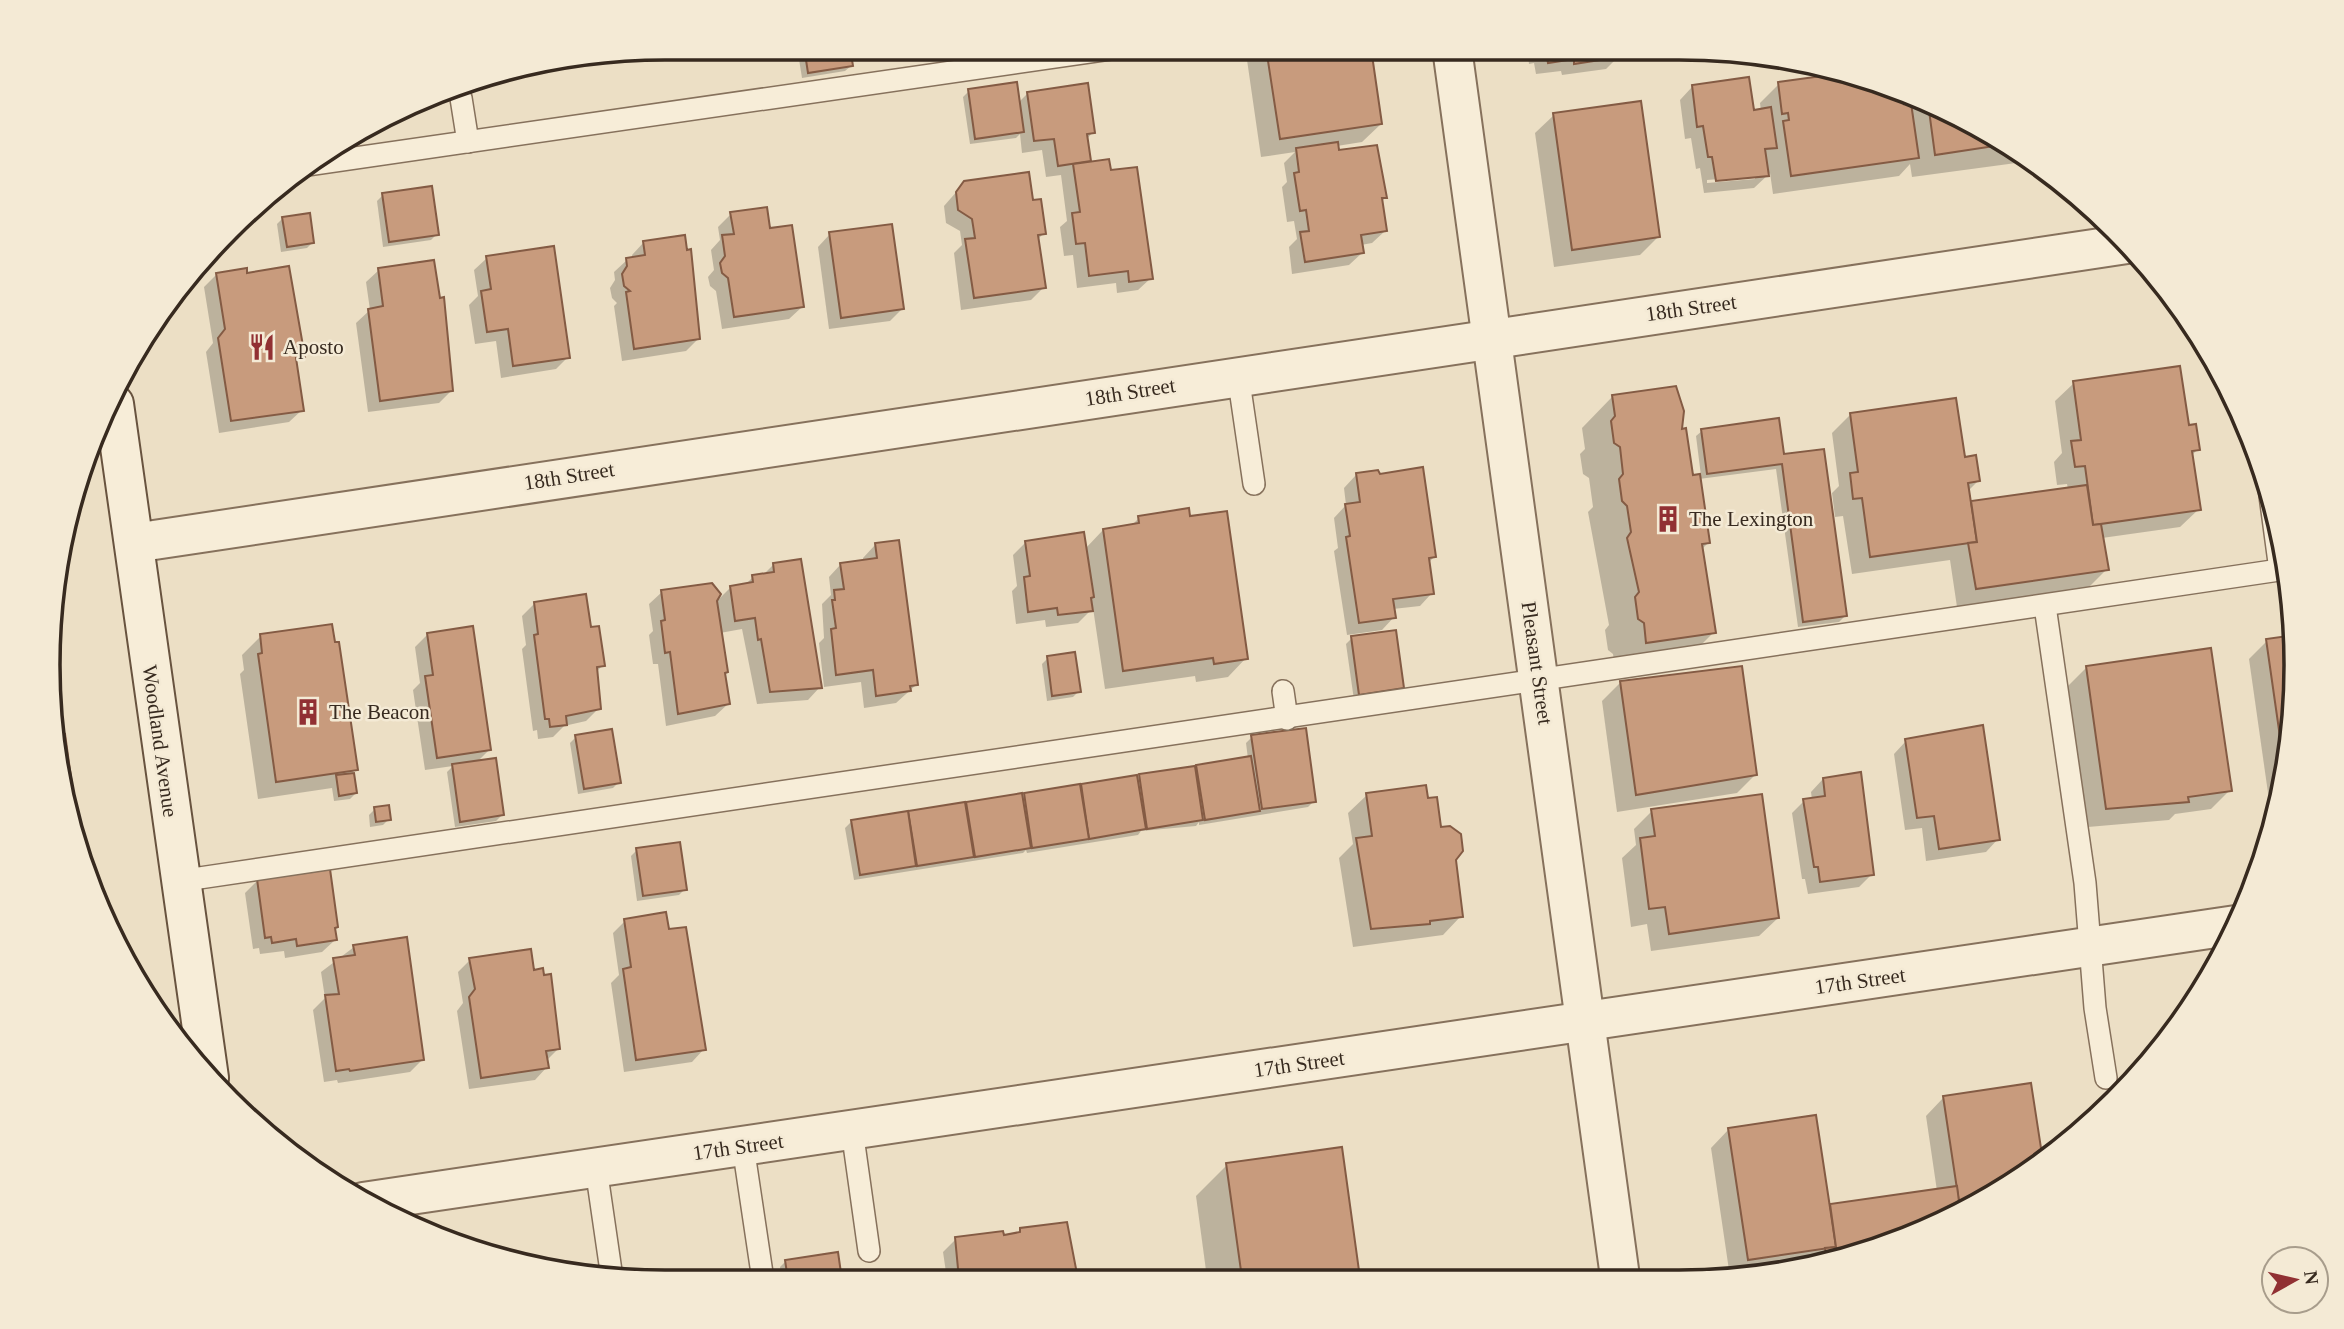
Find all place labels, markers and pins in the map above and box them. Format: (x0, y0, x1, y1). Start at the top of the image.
restaurant icon: Aposto (247, 332, 277, 362)
place label: Aposto (283, 335, 344, 359)
building icon: The Lexington (1653, 504, 1683, 534)
place label: The Lexington (1689, 507, 1814, 531)
building icon: The Beacon (293, 697, 323, 727)
place label: The Beacon (329, 700, 430, 724)

